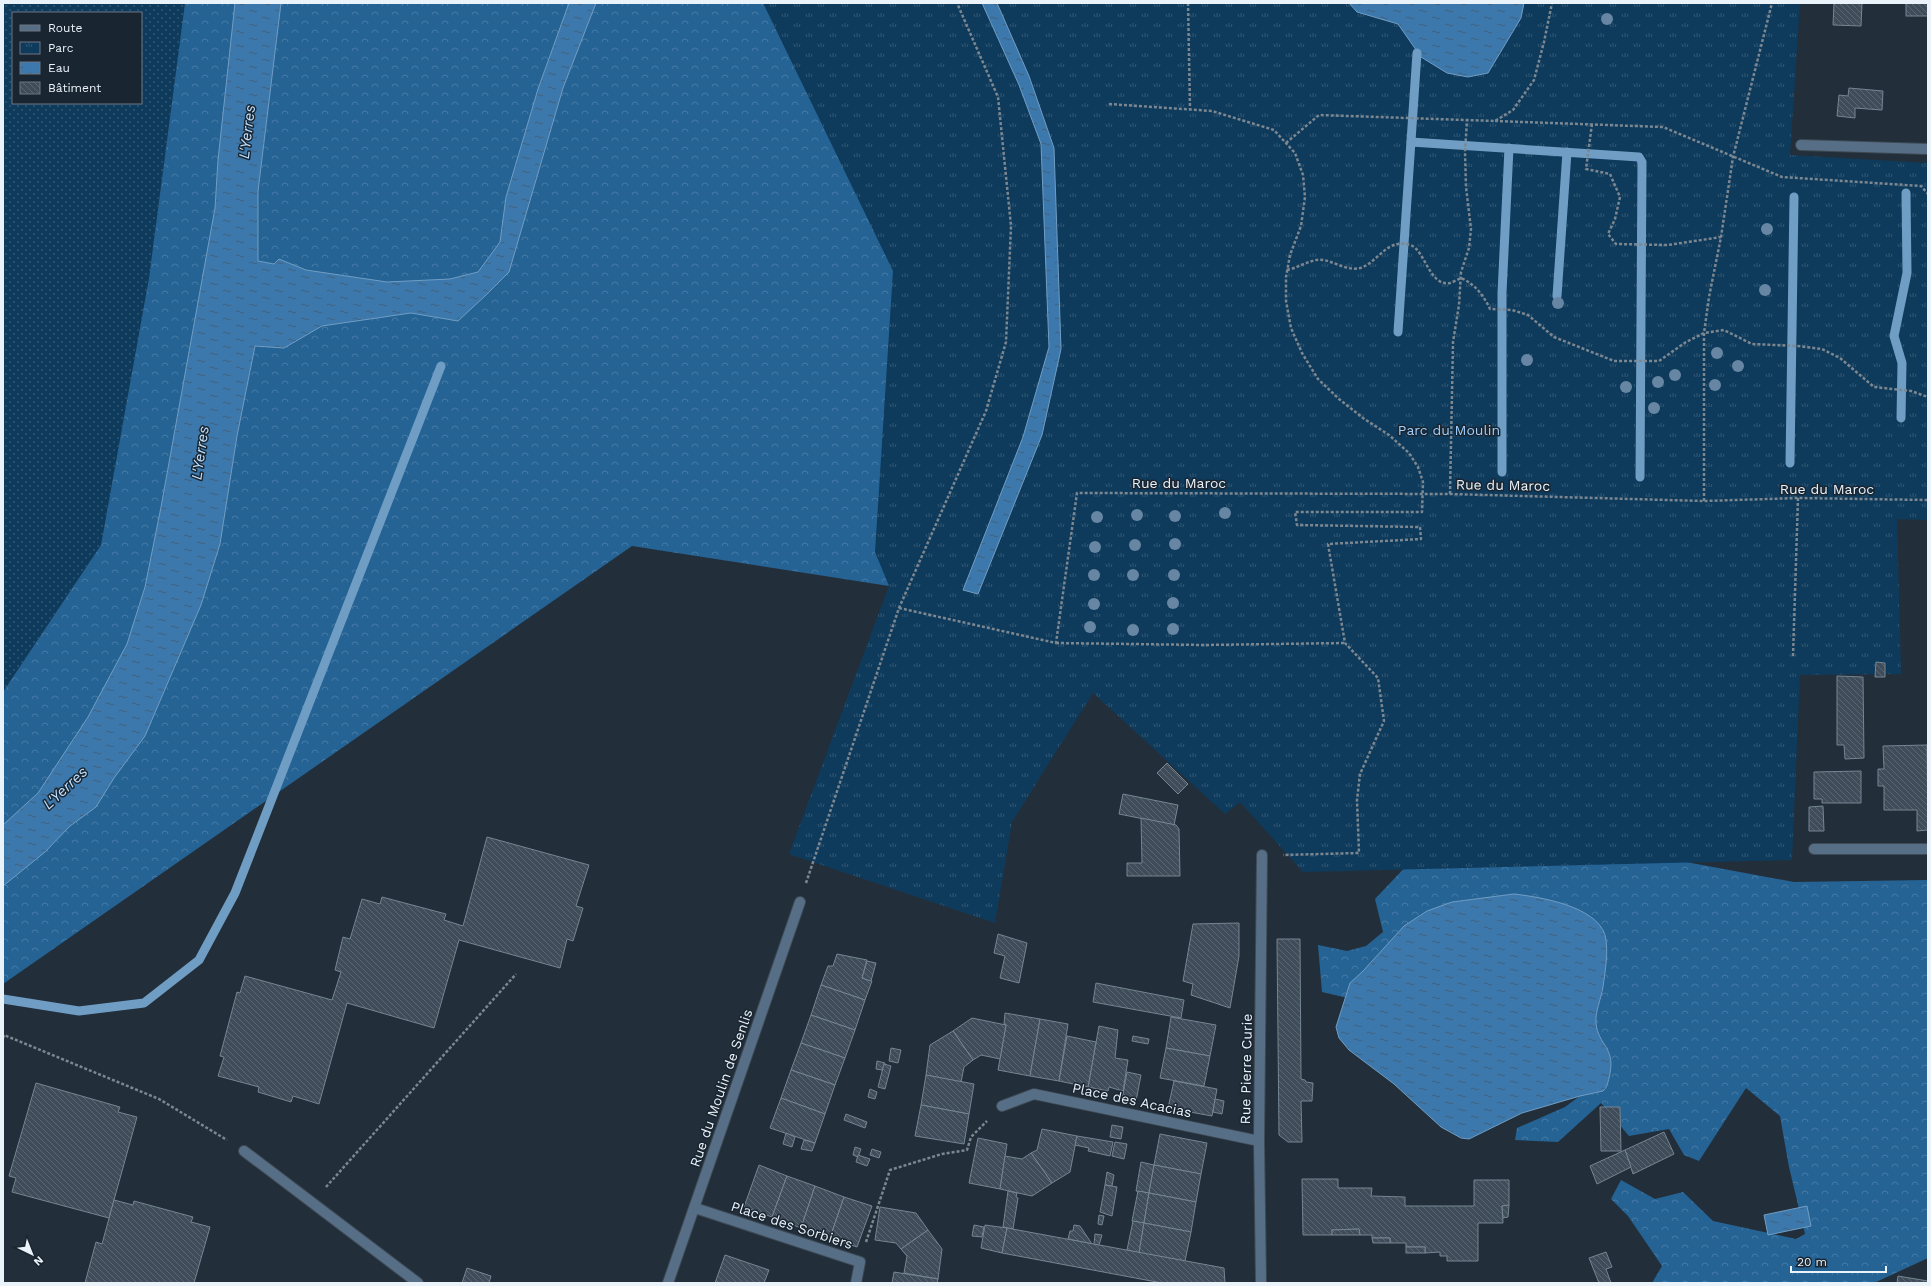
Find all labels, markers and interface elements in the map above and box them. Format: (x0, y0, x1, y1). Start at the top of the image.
legend (12, 12, 142, 104)
text: Route (48, 21, 82, 35)
text: Parc (48, 41, 74, 55)
text: Eau (48, 61, 70, 75)
text: Bâtiment (48, 81, 101, 95)
water label: L'Yerres (235, 104, 259, 160)
park label: Parc du Moulin (1398, 422, 1500, 438)
water label: L'Yerres (187, 425, 213, 481)
street label: Rue du Maroc (1132, 475, 1226, 491)
street label: Rue du Maroc (1456, 476, 1550, 494)
street label: Rue du Maroc (1780, 481, 1874, 497)
water label: L'Yerres (39, 763, 91, 813)
street label: Rue du Moulin de Senlis (686, 1007, 756, 1169)
street label: Rue Pierre Curie (1237, 1013, 1255, 1125)
street label: Place des Acacias (1071, 1080, 1193, 1120)
street label: Place des Sorbiers (729, 1198, 855, 1252)
north arrow (12, 1234, 52, 1274)
scale bar (1791, 1248, 1886, 1274)
text: N (31, 1253, 46, 1268)
text: 20 m (1797, 1255, 1827, 1269)

